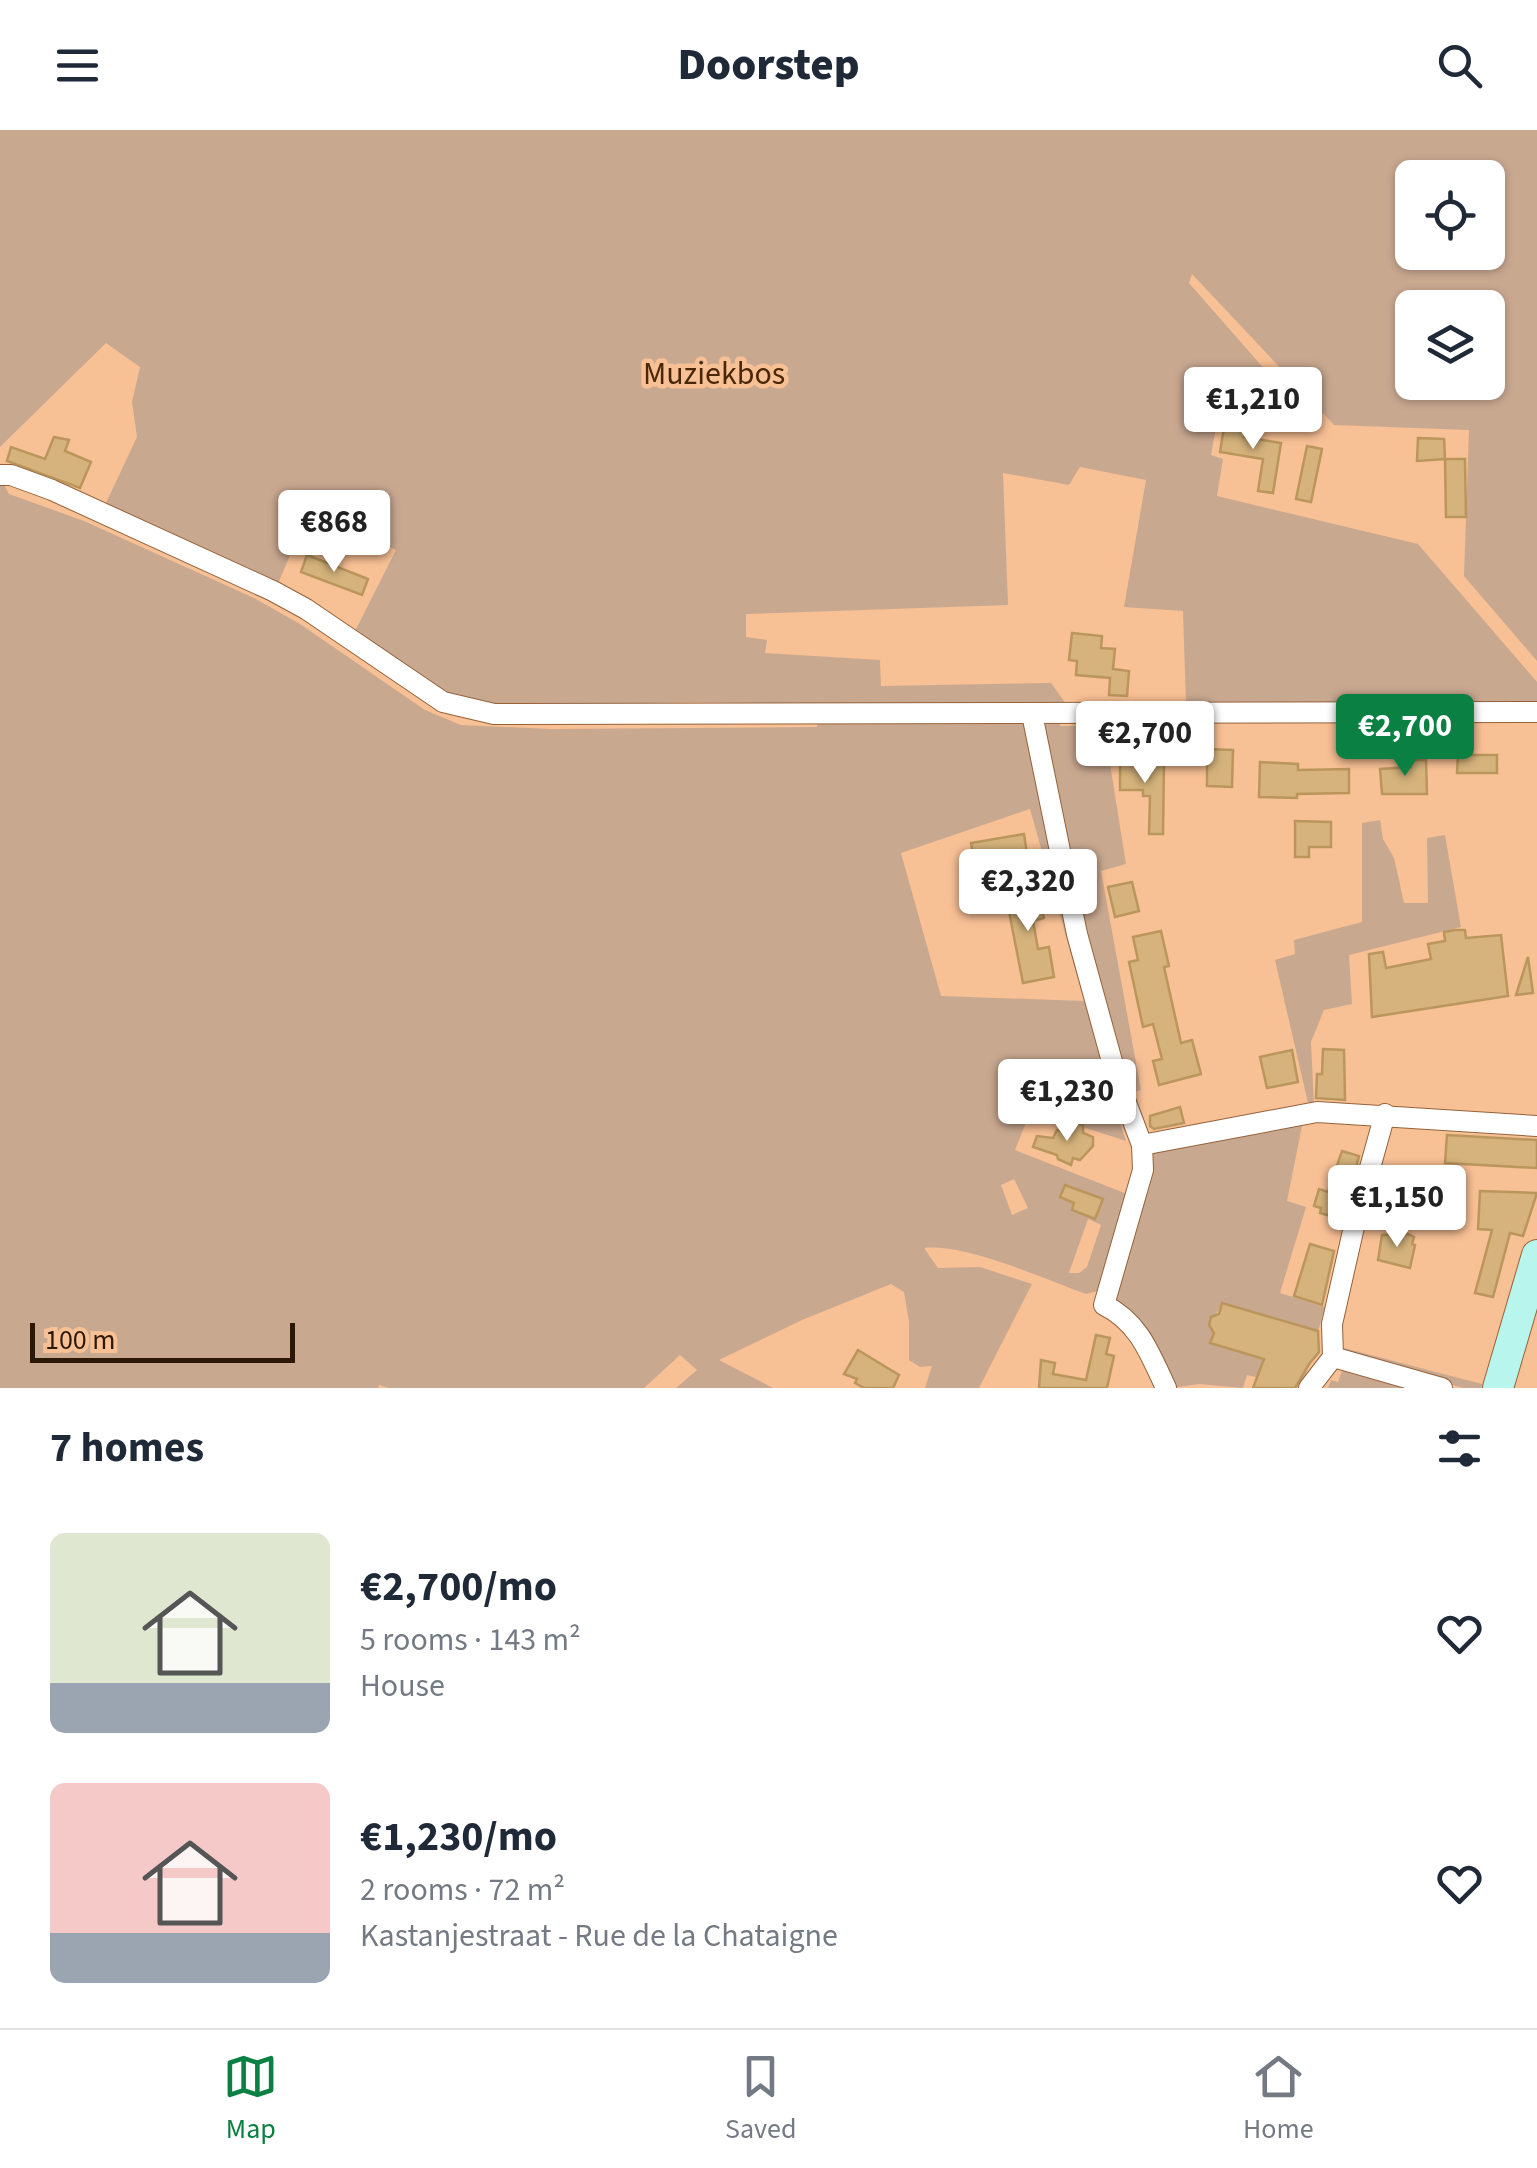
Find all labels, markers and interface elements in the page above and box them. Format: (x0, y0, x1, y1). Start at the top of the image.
text: Doorstep (677, 33, 860, 97)
icon: menu (50, 38, 105, 93)
icon: search (1432, 38, 1487, 93)
map controls (1395, 160, 1505, 400)
button: locate (1395, 160, 1505, 270)
button: layers (1395, 290, 1505, 400)
park label: Muziekbos (643, 351, 785, 397)
pin: €1,210 (1172, 367, 1334, 452)
text: €1,210 (1206, 376, 1300, 422)
pin: €868 (275, 490, 393, 575)
text: €868 (300, 499, 368, 545)
pin: €2,700 (1324, 694, 1486, 779)
pin: €2,700 (1064, 701, 1226, 786)
text: €2,700 (1358, 703, 1452, 749)
text: €2,700 (1098, 710, 1192, 756)
pin: €2,320 (947, 849, 1109, 934)
text: €2,320 (981, 858, 1075, 904)
pin: €1,230 (986, 1059, 1148, 1144)
text: €1,230 (1020, 1068, 1114, 1114)
pin: €1,150 (1316, 1165, 1478, 1250)
text: €1,150 (1350, 1174, 1444, 1220)
scale bar (30, 1318, 295, 1362)
text: 100 m (45, 1320, 116, 1360)
text: 7 homes (50, 1418, 204, 1478)
icon: filters (1432, 1421, 1487, 1476)
text: €2,700/mo (360, 1557, 557, 1617)
icon: home (130, 1573, 250, 1693)
icon: heart (1432, 1606, 1487, 1661)
text: 5 rooms · 143 m² (360, 1617, 581, 1663)
text: House (360, 1663, 445, 1709)
text: €1,230/mo (360, 1807, 557, 1867)
icon: home (130, 1823, 250, 1943)
icon: heart (1432, 1856, 1487, 1911)
text: 2 rooms · 72 m² (360, 1867, 565, 1913)
text: Kastanjestraat - Rue de la Chataigne (360, 1913, 838, 1959)
tab: Map (223, 2049, 278, 2149)
tab: Saved (725, 2049, 796, 2149)
tab: Home (1243, 2049, 1314, 2149)

